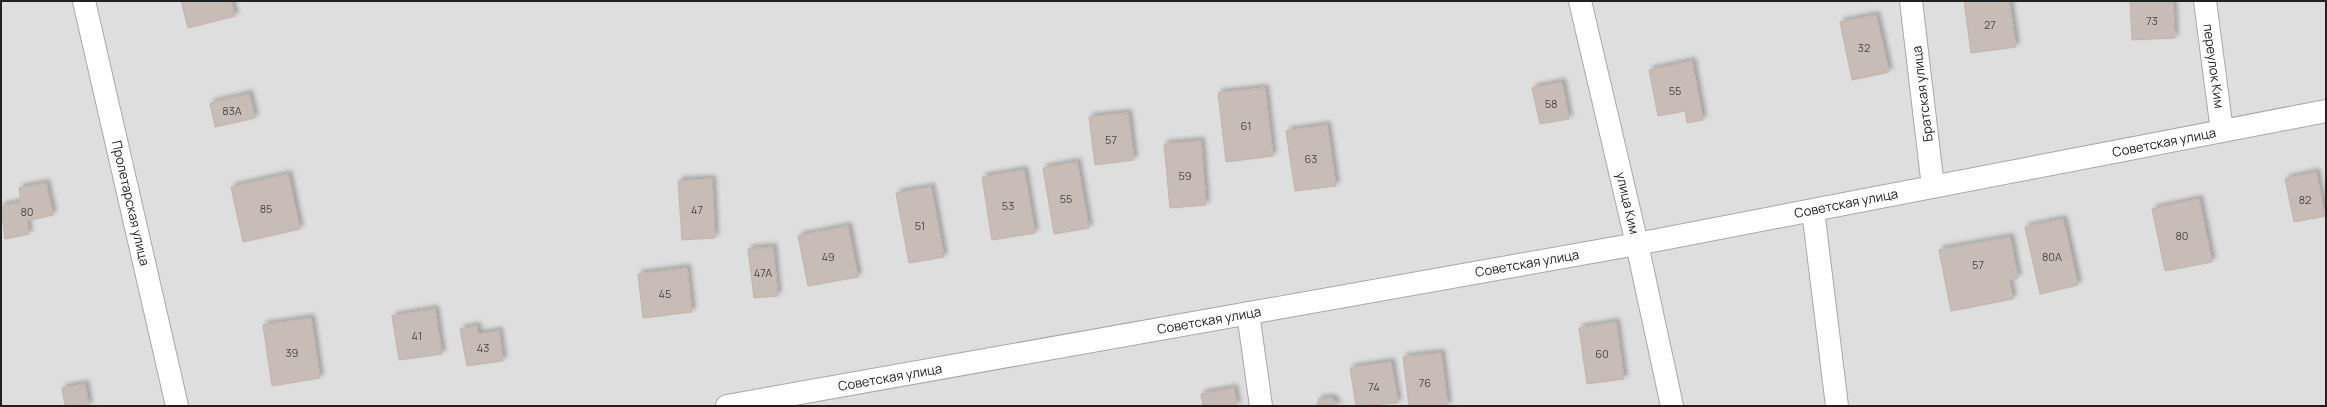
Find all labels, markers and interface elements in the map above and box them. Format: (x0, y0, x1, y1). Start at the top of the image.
house number: 73 (2146, 13, 2158, 28)
house number: 27 (1984, 17, 1996, 32)
street label: переулок Ким (2199, 23, 2229, 109)
house number: 32 (1858, 40, 1870, 55)
street label: Братская улица (1907, 45, 1937, 143)
house number: 55 (1669, 83, 1681, 98)
house number: 58 (1545, 96, 1557, 111)
house number: 83А (222, 103, 242, 118)
house number: 61 (1241, 118, 1251, 133)
street label: Советская улица (2111, 123, 2217, 161)
house number: 57 (1105, 132, 1117, 147)
street label: Пролетарская улица (108, 139, 154, 267)
house number: 63 (1305, 151, 1317, 166)
house number: 59 (1178, 168, 1192, 183)
street label: улица Ким (1612, 170, 1644, 236)
street label: Советская улица (1793, 184, 1899, 222)
house number: 55 (1060, 191, 1072, 206)
house number: 82 (2299, 192, 2311, 207)
house number: 53 (1002, 198, 1014, 213)
house number: 85 (260, 201, 272, 216)
house number: 47 (691, 202, 703, 217)
house number: 80 (20, 204, 34, 219)
house number: 51 (915, 218, 925, 233)
house number: 80 (2175, 228, 2189, 243)
street label: Советская улица (1474, 245, 1580, 281)
house number: 49 (821, 249, 835, 264)
house number: 80А (2042, 249, 2062, 264)
house number: 57 (1972, 257, 1984, 272)
house number: 47А (754, 265, 772, 280)
house number: 45 (659, 286, 671, 301)
street label: Советская улица (1156, 302, 1262, 338)
house number: 41 (412, 328, 422, 343)
house number: 43 (477, 340, 489, 355)
house number: 39 (286, 345, 299, 360)
house number: 60 (1595, 346, 1609, 361)
street label: Советская улица (837, 359, 943, 395)
house number: 76 (1419, 375, 1431, 390)
house number: 74 (1368, 379, 1380, 394)

